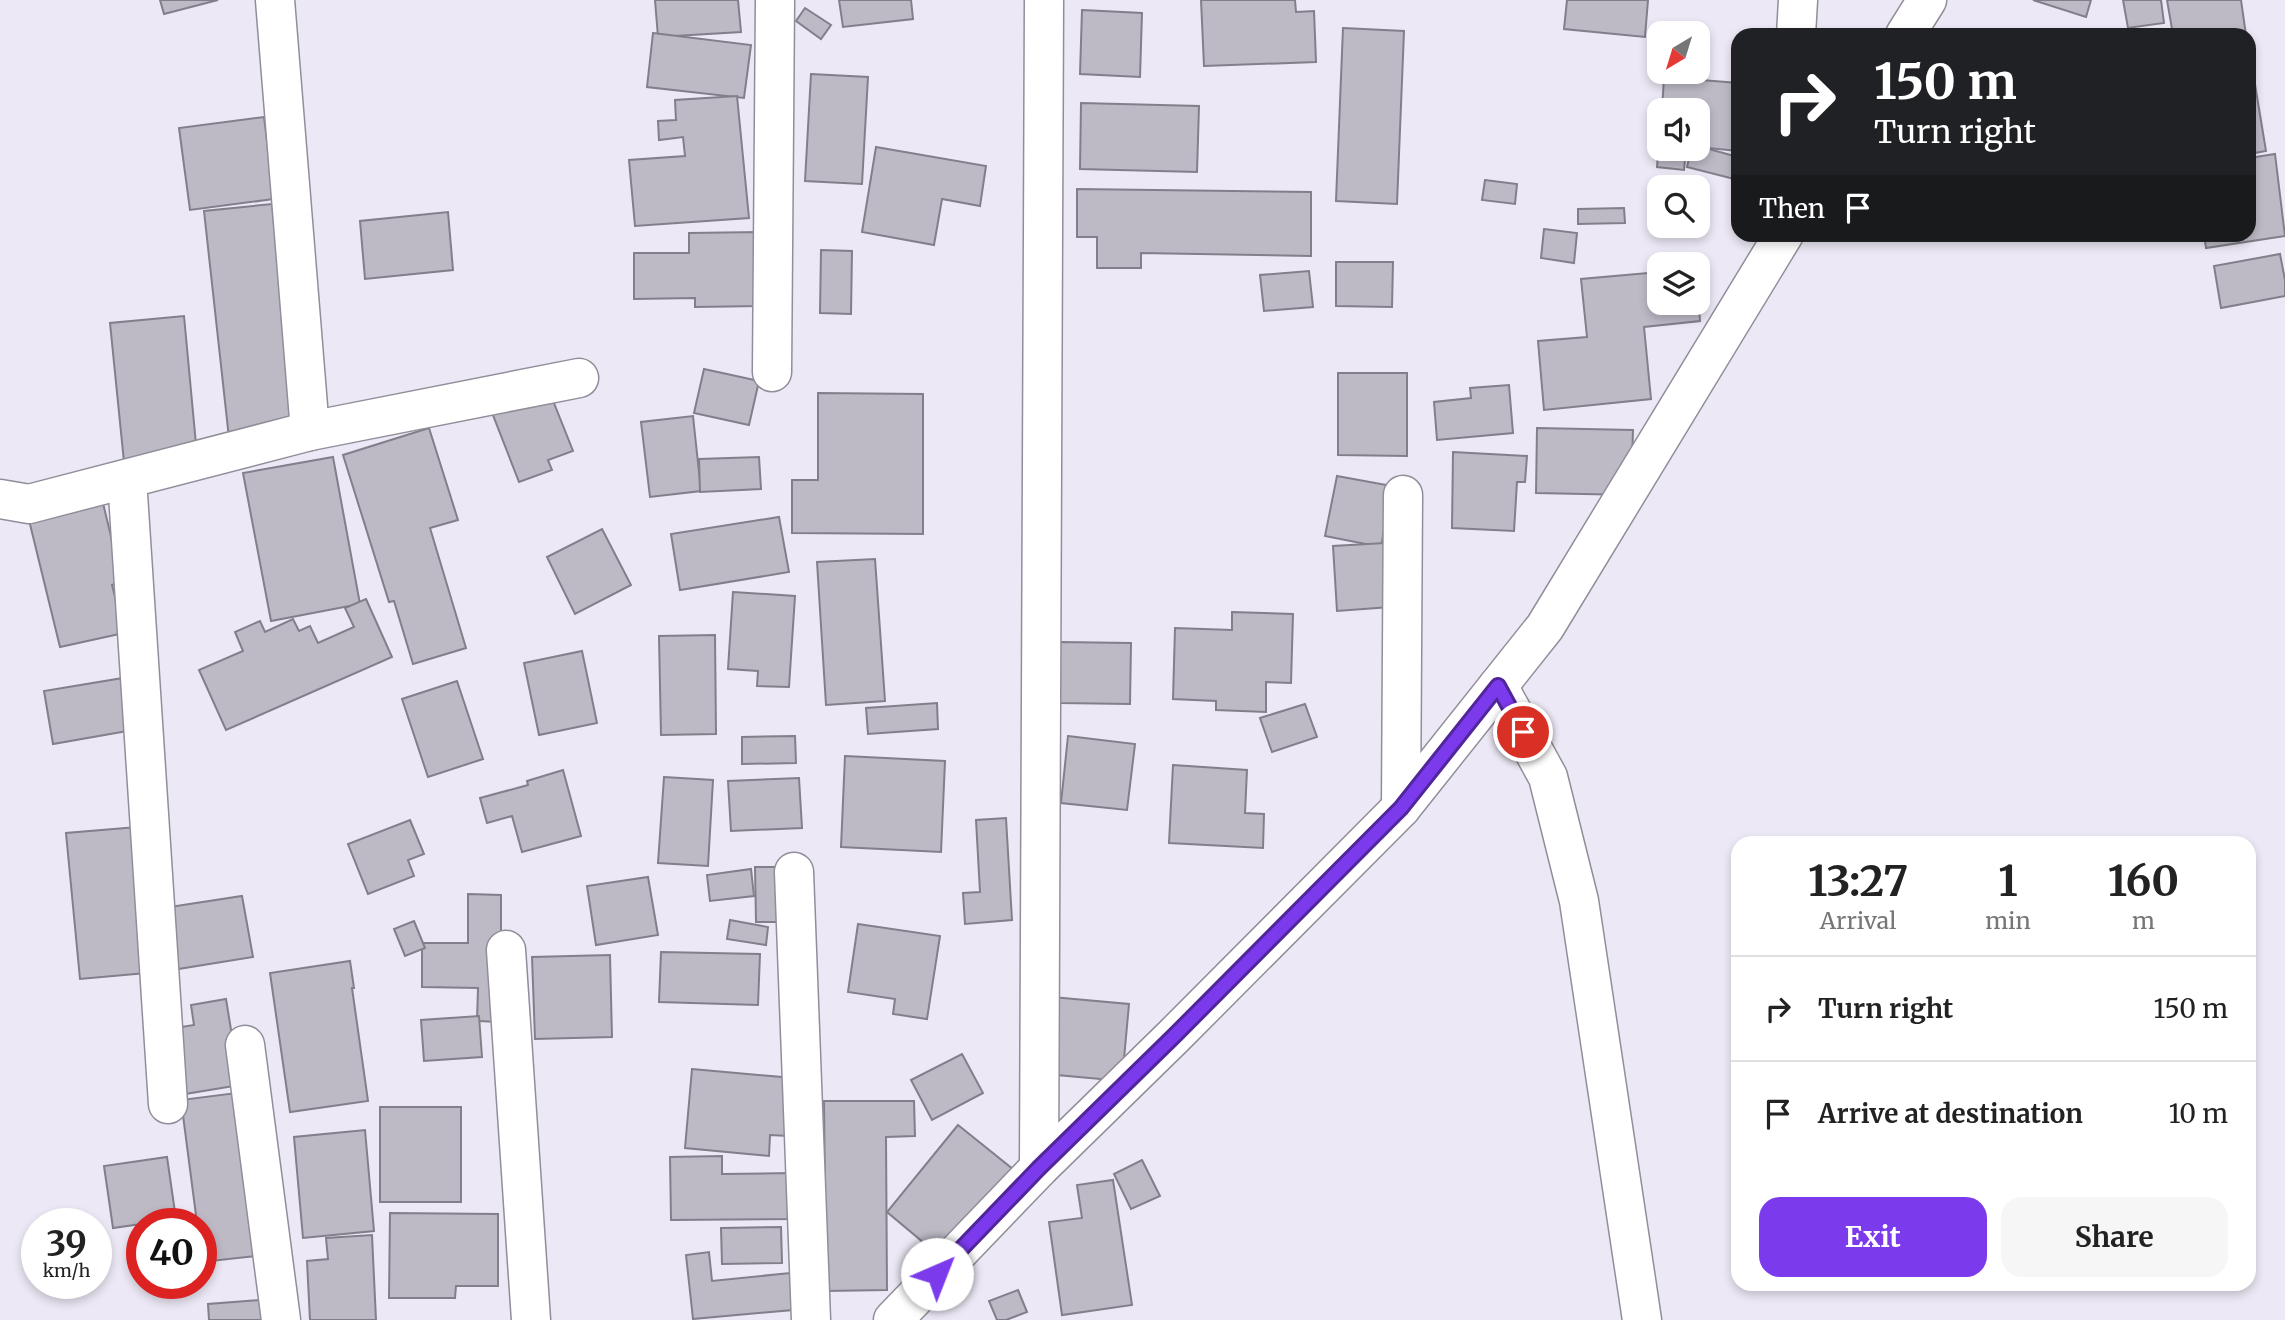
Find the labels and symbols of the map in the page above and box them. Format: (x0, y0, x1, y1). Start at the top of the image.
north arrow (1647, 21, 1710, 84)
pin (1493, 702, 1553, 762)
speed limit sign: 40 (126, 1208, 217, 1299)
position arrow (900, 1237, 974, 1311)

